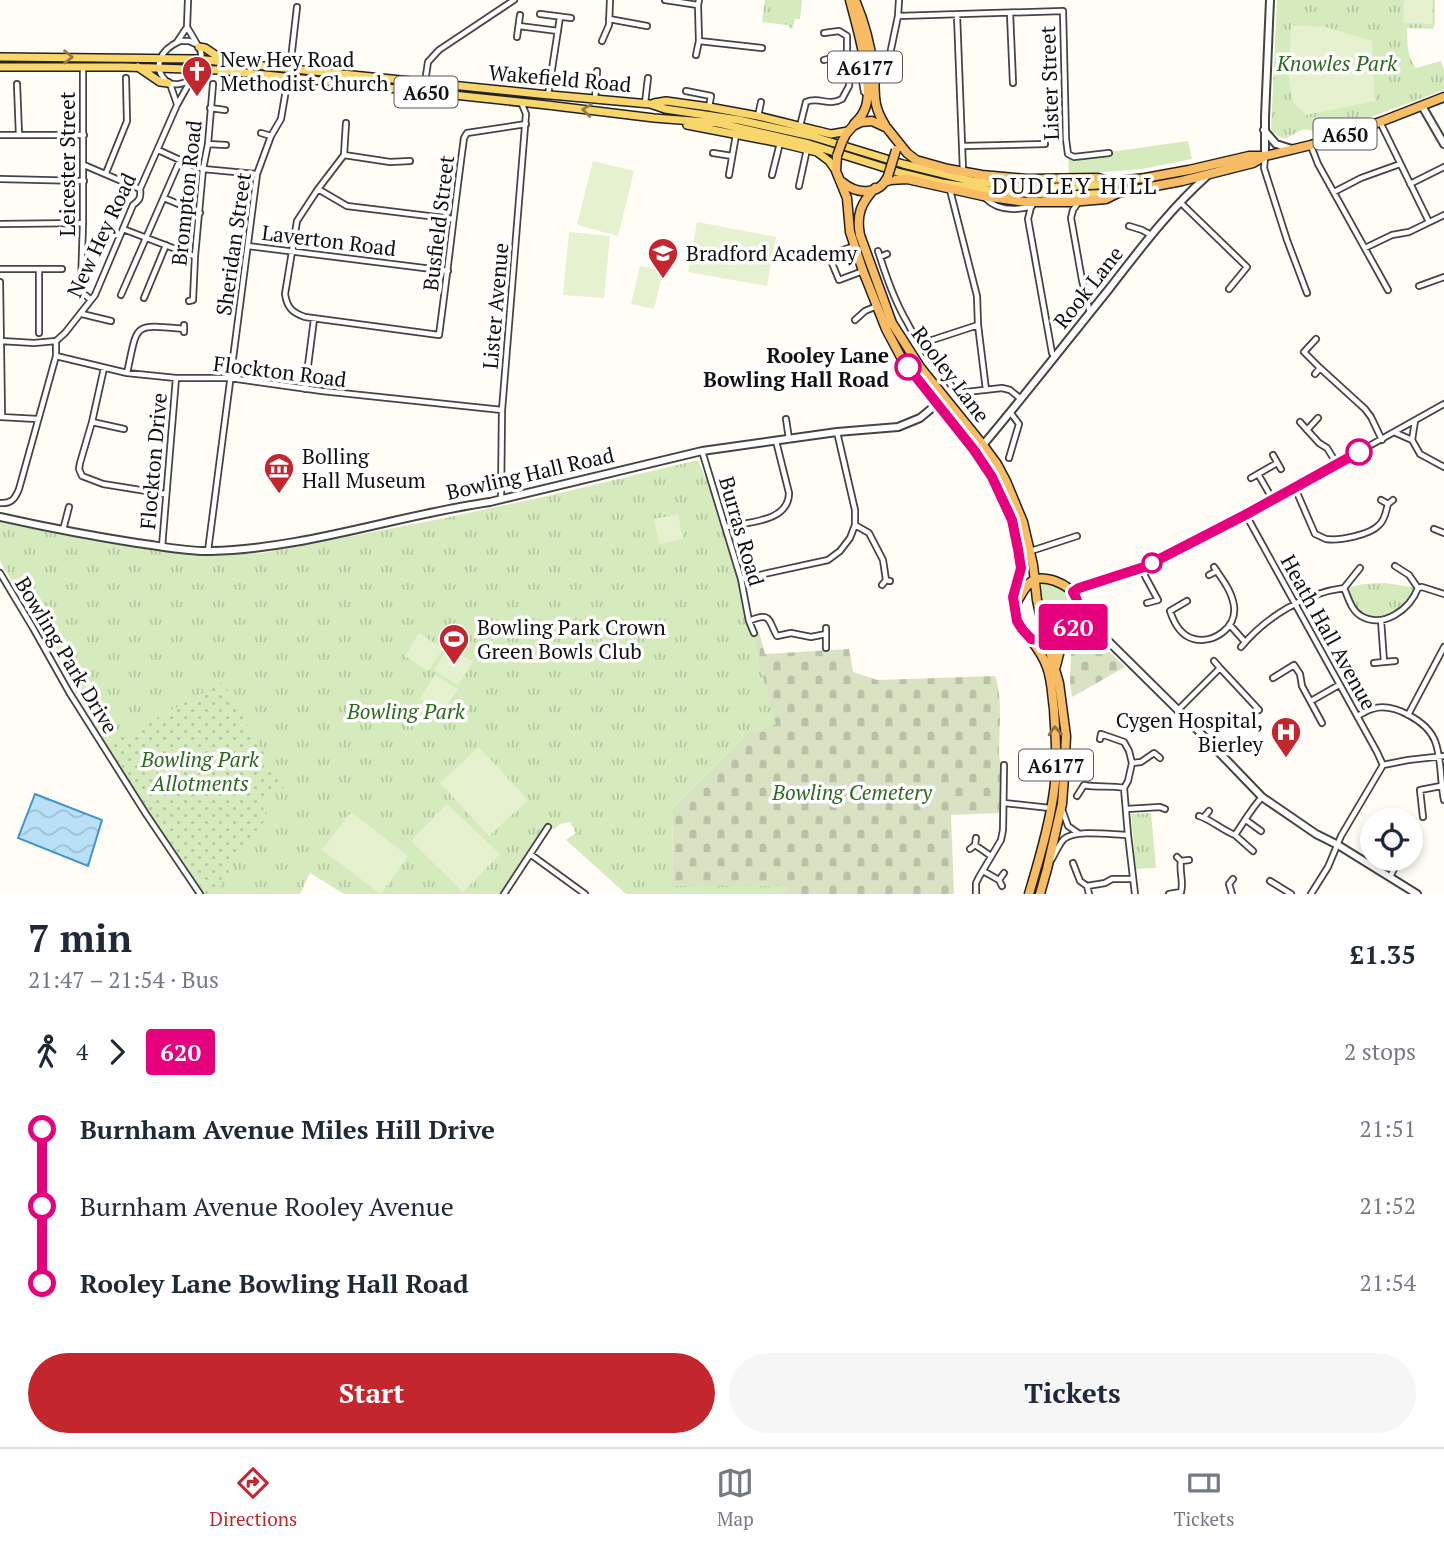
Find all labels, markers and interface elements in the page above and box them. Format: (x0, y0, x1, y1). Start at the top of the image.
street label: Lister Street (1033, 25, 1065, 141)
place label: New Hey Road Methodist Church (220, 45, 389, 97)
one-way arrow (63, 49, 74, 65)
park label: Knowles Park (1276, 49, 1398, 77)
road number: A6177 (828, 52, 902, 82)
church icon: New Hey Road Methodist Church (180, 54, 214, 98)
street label: Wakefield Road (488, 58, 633, 98)
road number: A650 (394, 76, 458, 108)
street label: Leicester Street (53, 91, 81, 237)
one-way arrow (581, 102, 593, 117)
street label: Brompton Road (164, 118, 208, 267)
road number: A650 (1314, 118, 1376, 150)
street label: Busfield Street (416, 153, 460, 292)
street label: New Hey Road (60, 168, 142, 302)
street label: Sheridan Street (209, 170, 257, 317)
district label: DUDLEY HILL (992, 170, 1158, 201)
street label: Laverton Road (260, 218, 398, 262)
school or university icon: Bradford Academy (646, 236, 680, 280)
place label: Bradford Academy (686, 239, 857, 267)
street label: Rook Lane (1047, 240, 1129, 334)
street label: Lister Avenue (476, 242, 514, 370)
street label: Rooley Lane (906, 320, 996, 428)
place label: Rooley Lane Bowling Hall Road (703, 341, 889, 393)
street label: Flockton Road (212, 349, 348, 393)
marker: Rooley Lane Bowling Hall Road (895, 354, 921, 380)
street label: Flockton Drive (133, 392, 173, 530)
unlabelled marker (1346, 439, 1372, 465)
street label: Bowling Hall Road (443, 440, 617, 506)
place label: Bolling Hall Museum (302, 442, 426, 494)
museum icon: Bolling Hall Museum (262, 451, 296, 495)
street label: Burras Road (713, 473, 771, 589)
street label: Heath Hall Avenue (1275, 549, 1383, 715)
unlabelled marker (1142, 553, 1162, 573)
street label: Bowling Park Drive (9, 571, 125, 739)
line badge: 620 (1033, 604, 1113, 650)
text: 620 (1053, 611, 1093, 643)
place label: Bowling Park Crown Green Bowls Club (477, 613, 666, 665)
sports icon: Bowling Park Crown Green Bowls Club (437, 622, 471, 666)
park label: Bowling Park (346, 697, 466, 725)
place label: Cygen Hospital, Bierley (1116, 706, 1263, 758)
hospital icon: Cygen Hospital, Bierley (1269, 715, 1303, 759)
one-way arrow (1048, 725, 1063, 736)
park label: Bowling Park Allotments (140, 745, 260, 797)
road number: A6177 (1019, 750, 1093, 780)
park label: Bowling Cemetery (771, 778, 932, 806)
map controls (1360, 808, 1423, 871)
button: locate (1360, 808, 1423, 871)
text: 7 min (28, 913, 132, 963)
text: £1.35 (1350, 937, 1416, 971)
text: 21:47 – 21:54 · Bus (28, 964, 219, 995)
icon: walk (28, 1033, 66, 1071)
icon: forward (98, 1033, 136, 1071)
text: 4 (76, 1036, 88, 1067)
text: 620 (160, 1036, 201, 1068)
text: 2 stops (1344, 1036, 1416, 1067)
text: Burnham Avenue Miles Hill Drive (80, 1112, 495, 1146)
text: 21:51 (1359, 1113, 1416, 1144)
text: Burnham Avenue Rooley Avenue (80, 1189, 454, 1223)
text: 21:52 (1359, 1190, 1416, 1221)
text: Rooley Lane Bowling Hall Road (80, 1266, 469, 1300)
text: 21:54 (1359, 1267, 1416, 1298)
button: Start (28, 1353, 715, 1433)
button: Tickets (729, 1353, 1416, 1433)
tab: Directions (210, 1464, 297, 1531)
tab: Map (716, 1464, 754, 1531)
tab: Tickets (1174, 1464, 1234, 1531)

